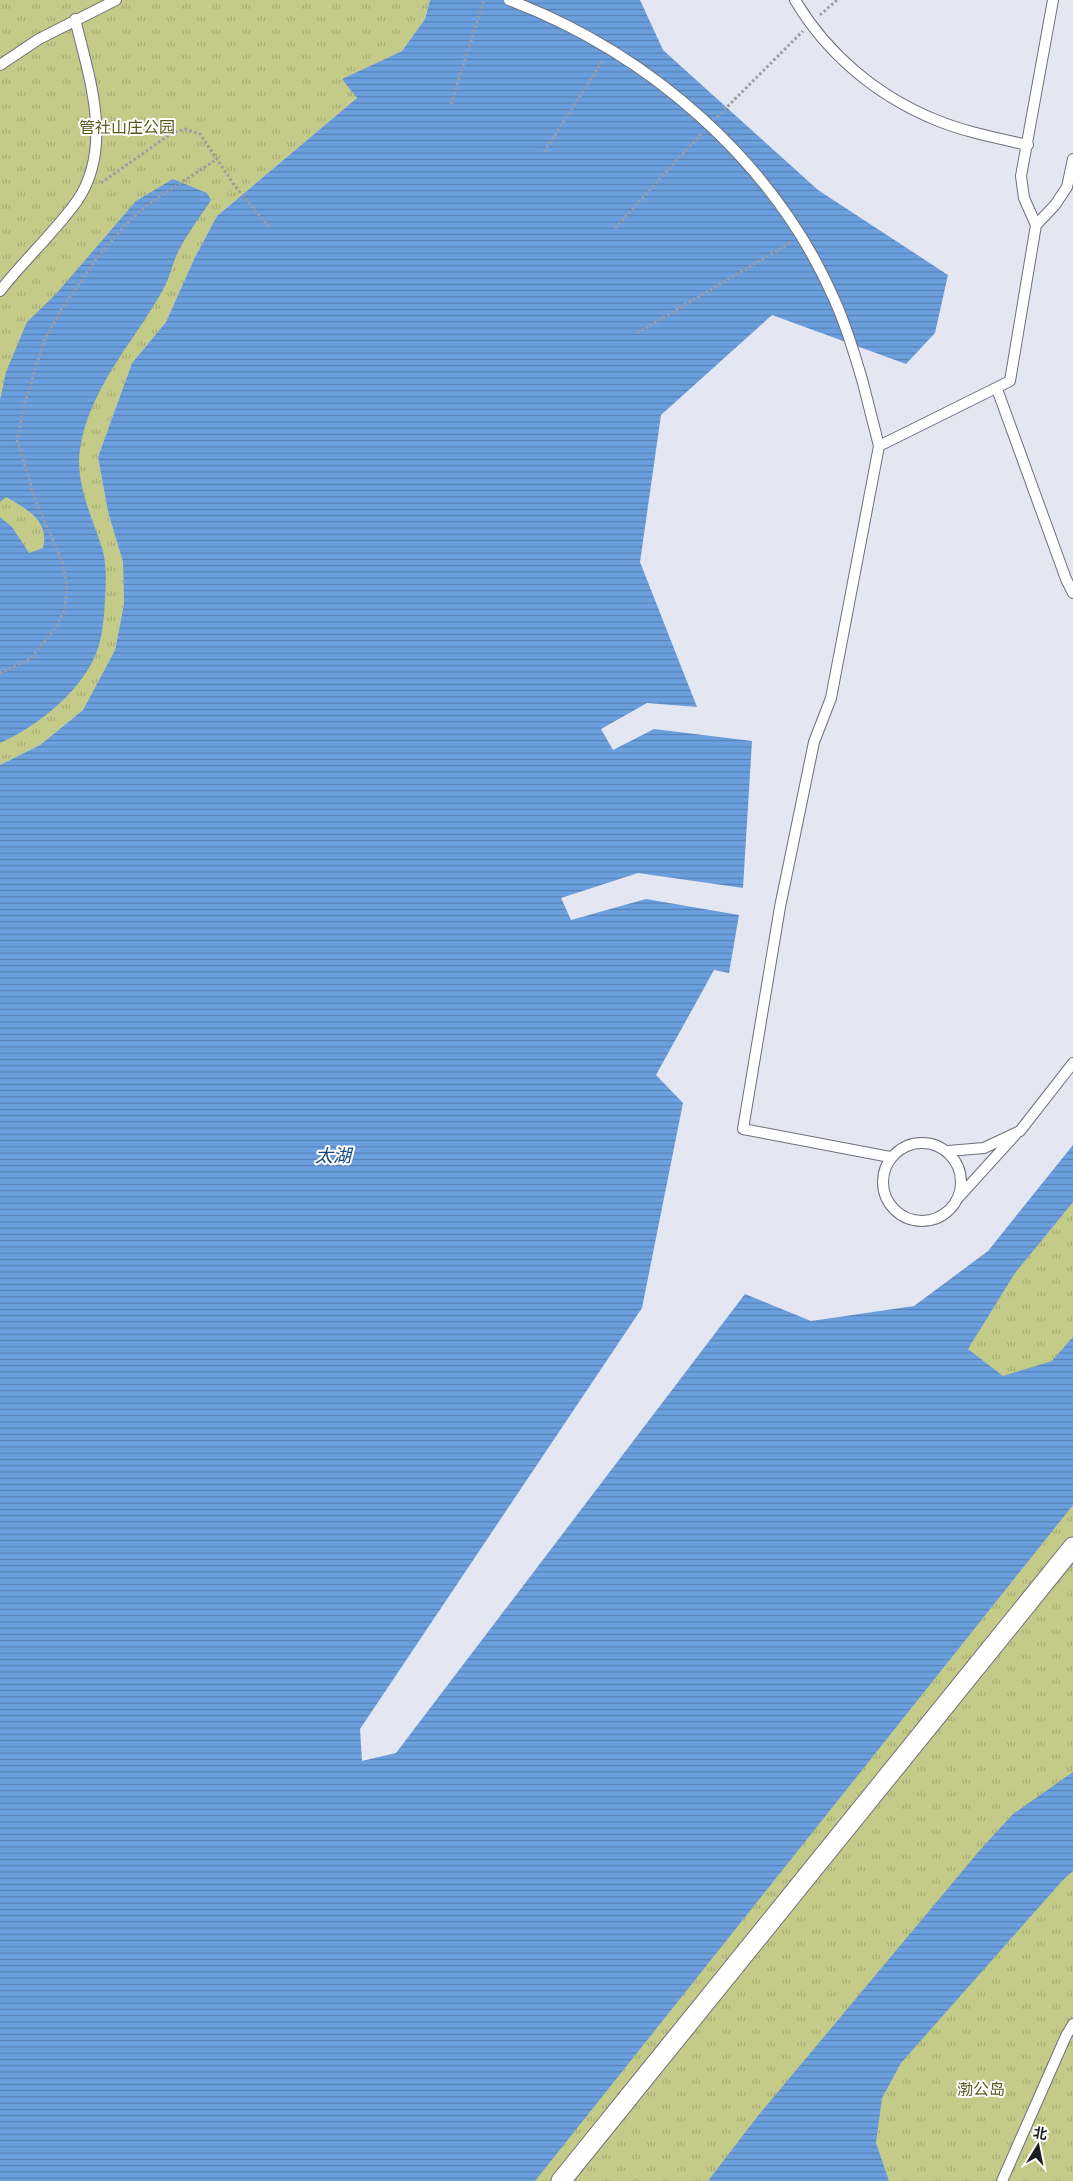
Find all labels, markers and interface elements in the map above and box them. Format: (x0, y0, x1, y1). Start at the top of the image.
park label: 管社山庄公园 (79, 118, 175, 137)
water label: 太湖 (315, 1145, 354, 1166)
park label: 渤公岛 (957, 2080, 1005, 2099)
north arrow (1013, 2121, 1063, 2171)
text: 北 (1032, 2124, 1049, 2142)

